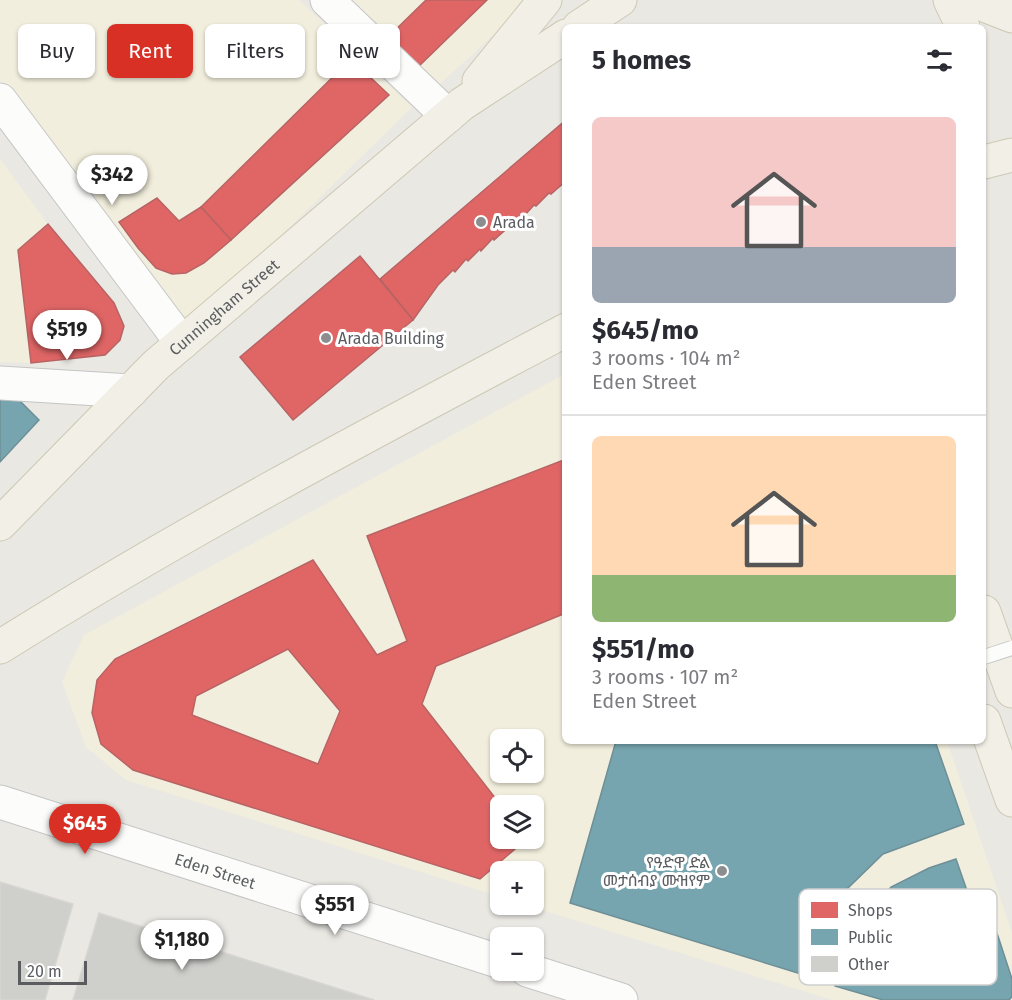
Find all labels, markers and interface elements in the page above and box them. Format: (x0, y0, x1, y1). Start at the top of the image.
chip: Buy (18, 24, 95, 78)
chip: Rent (107, 24, 193, 78)
chip: Filters (205, 24, 305, 78)
chip: New (317, 24, 400, 78)
icon: filters (923, 44, 956, 77)
text: 5 homes (592, 45, 691, 76)
pin: $342 (76, 155, 148, 206)
icon: home (720, 156, 828, 264)
text: $342 (91, 162, 133, 186)
place label: Arada (493, 213, 535, 232)
marker: Arada (474, 215, 488, 229)
street label: Cunningham Street (165, 255, 283, 360)
pin: $519 (31, 310, 103, 361)
text: $645/mo (592, 315, 699, 346)
text: $519 (46, 317, 88, 341)
place label: Arada Building (338, 329, 445, 348)
marker: Arada Building (319, 331, 333, 345)
text: 3 rooms · 104 m² (592, 346, 740, 370)
text: Eden Street (592, 370, 696, 394)
icon: home (720, 475, 828, 583)
text: $551/mo (592, 634, 695, 665)
text: 3 rooms · 107 m² (592, 665, 738, 689)
text: Eden Street (592, 689, 696, 713)
map controls (490, 729, 544, 981)
button: locate (490, 729, 544, 783)
button: layers (490, 795, 544, 849)
pin: $645 (49, 804, 121, 855)
text: $645 (63, 811, 107, 835)
street label: Eden Street (172, 849, 258, 893)
place label: የዓድዋ ድል መታሰብያ ሙዝየም (603, 853, 710, 890)
button: + (490, 861, 544, 915)
marker: የዓድዋ ድል መታሰብያ ሙዝየም (715, 864, 729, 878)
pin: $551 (299, 885, 371, 936)
legend (799, 889, 997, 985)
text: $551 (315, 892, 355, 916)
text: Shops (848, 901, 892, 920)
pin: $1,180 (133, 920, 231, 971)
text: $1,180 (155, 927, 209, 951)
button: − (490, 927, 544, 981)
text: Public (848, 928, 893, 947)
text: Other (848, 955, 890, 974)
scale bar (18, 958, 87, 986)
text: 20 m (27, 962, 62, 981)

